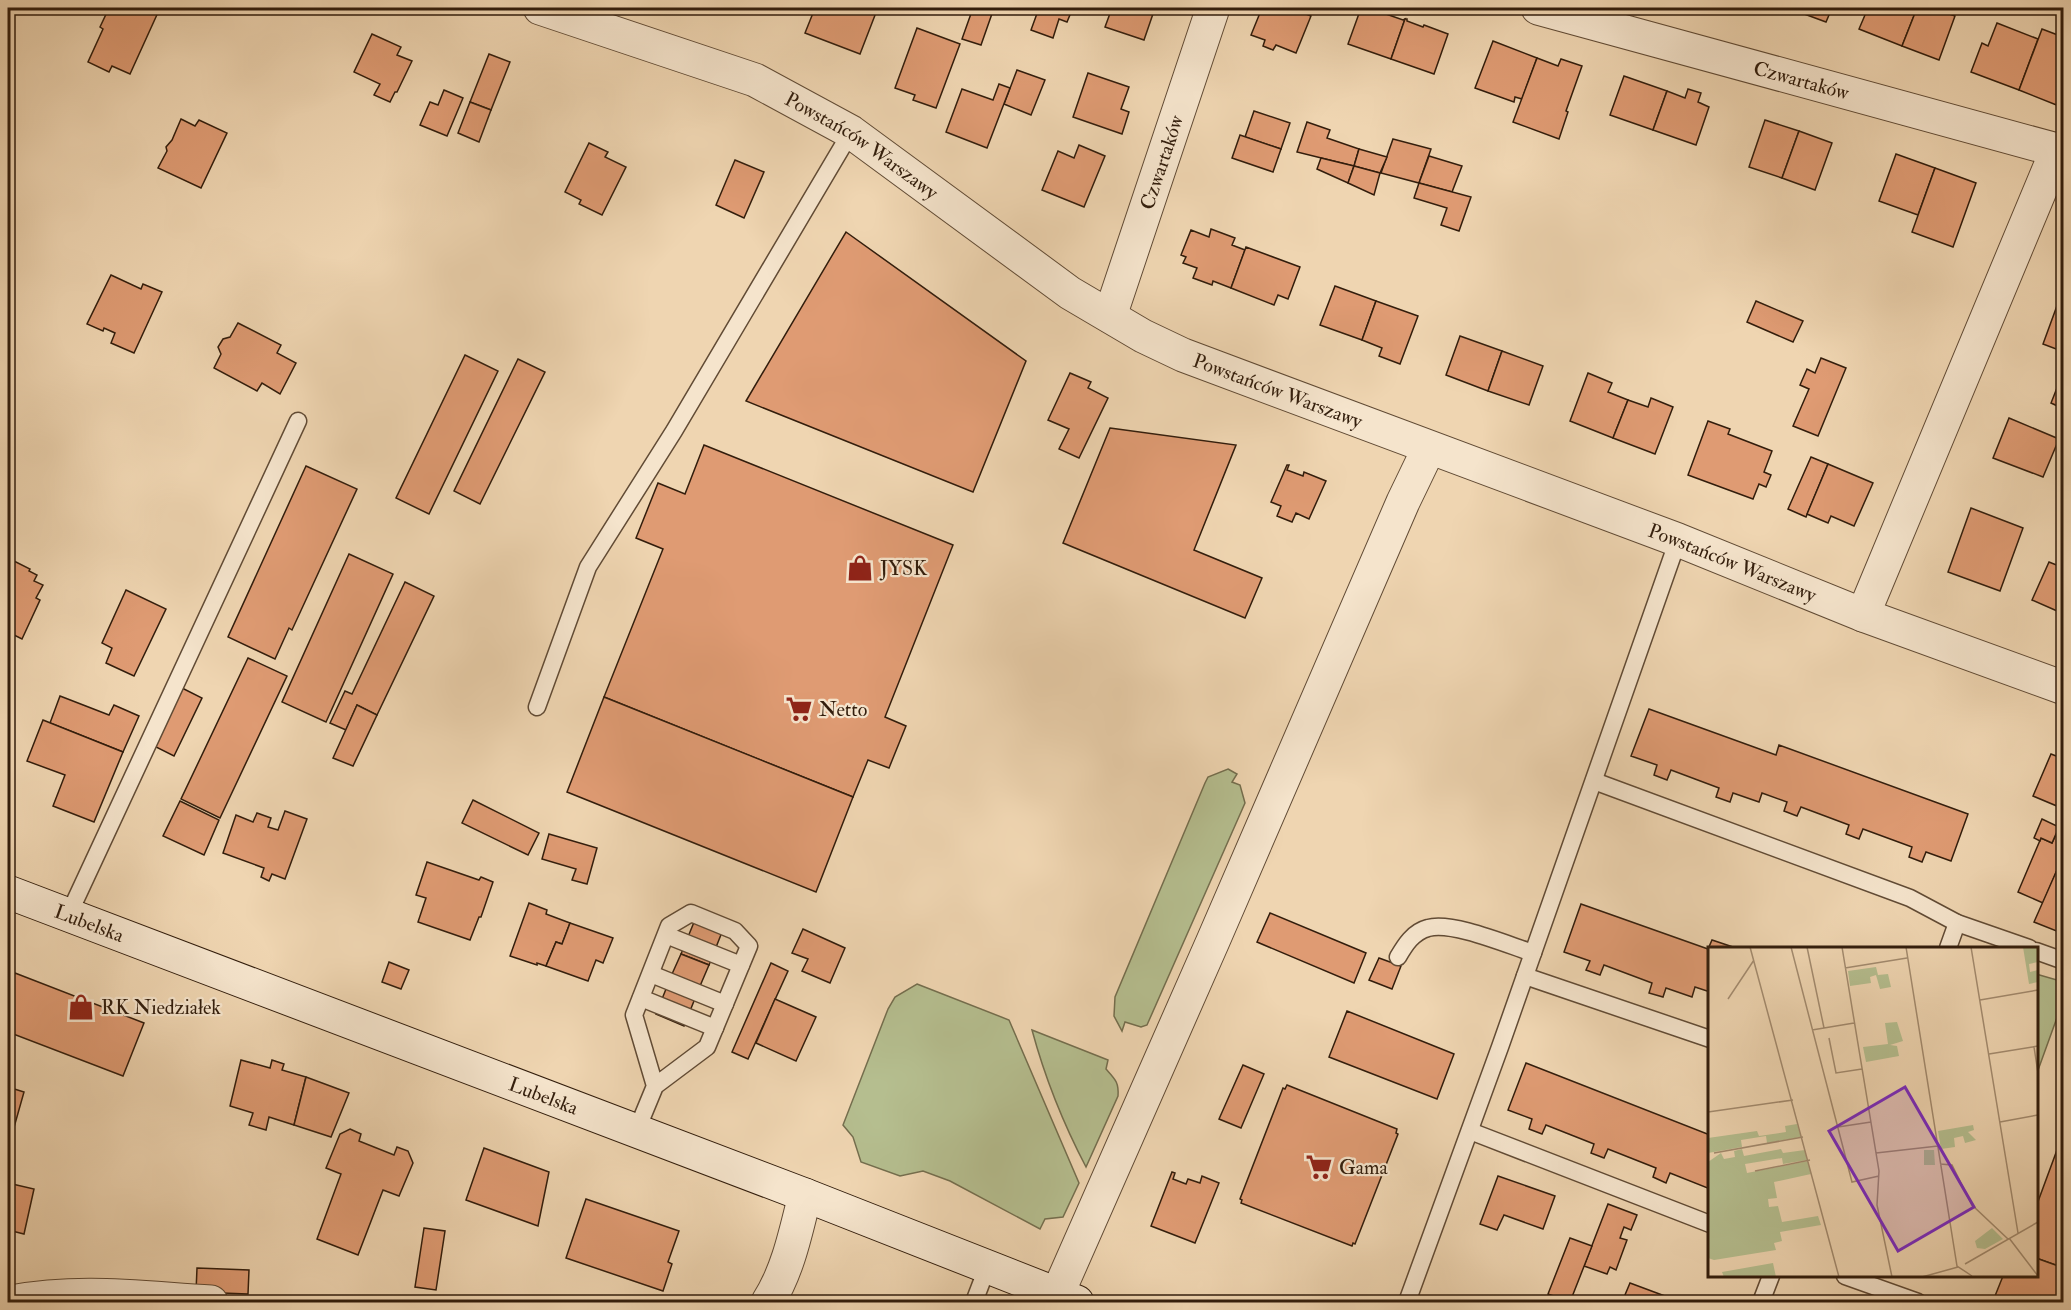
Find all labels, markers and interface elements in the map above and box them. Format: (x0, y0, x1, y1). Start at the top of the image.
street label: Czwartaków (1751, 56, 1852, 106)
street label: Powstańców Warszawy (780, 86, 944, 206)
street label: Czwartaków (1134, 111, 1189, 213)
street label: Powstańców Warszawy (1190, 348, 1367, 434)
street label: Powstańców Warszawy (1645, 518, 1821, 608)
shop icon: JYSK (845, 553, 875, 583)
place label: JYSK (879, 556, 928, 581)
supermarket icon: Netto (784, 694, 814, 724)
place label: Netto (819, 697, 867, 722)
street label: Lubelska (51, 899, 128, 948)
inset map (1708, 947, 2038, 1277)
shop icon: RK Niedziałek (66, 992, 96, 1022)
place label: RK Niedziałek (101, 995, 221, 1020)
street label: Lubelska (505, 1072, 583, 1121)
supermarket icon: Gama (1304, 1152, 1334, 1182)
place label: Gama (1339, 1155, 1389, 1180)

